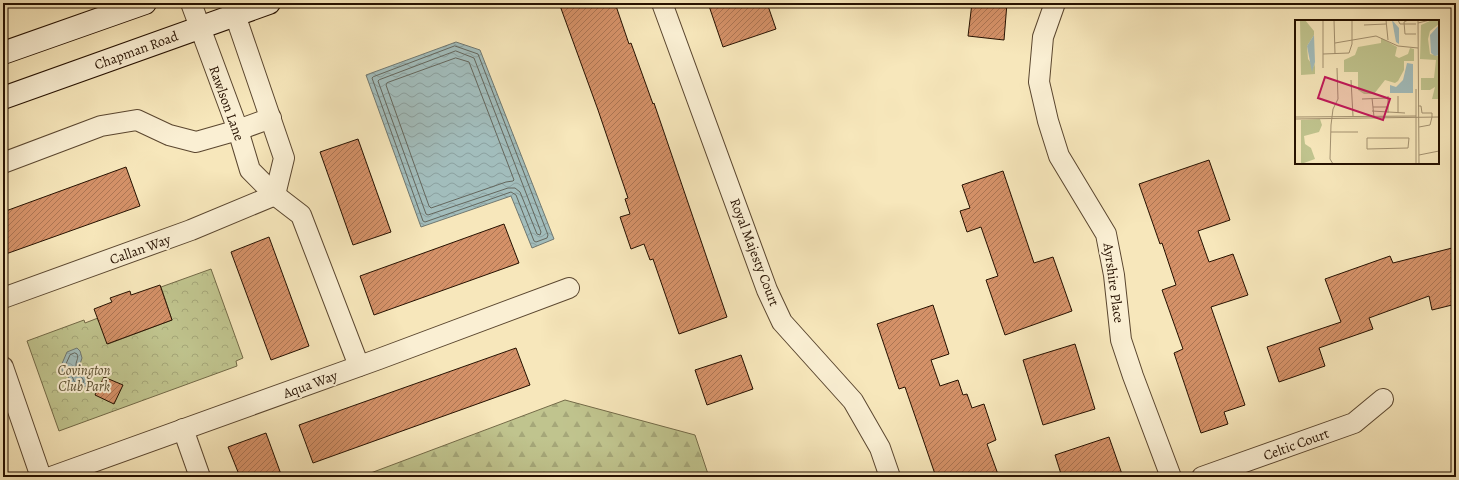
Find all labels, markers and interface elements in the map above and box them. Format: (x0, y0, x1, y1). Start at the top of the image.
inset map (1295, 20, 1439, 164)
street label: Chapman Road (92, 26, 181, 74)
street label: Rawlson Lane (204, 63, 249, 143)
street label: Royal Majesty Court (725, 196, 784, 309)
street label: Callan Way (107, 229, 174, 269)
street label: Ayrshire Place (1098, 241, 1129, 324)
park label: Covington Club Park (58, 361, 110, 396)
street label: Aqua Way (279, 366, 341, 403)
street label: Celtic Court (1261, 424, 1332, 465)

